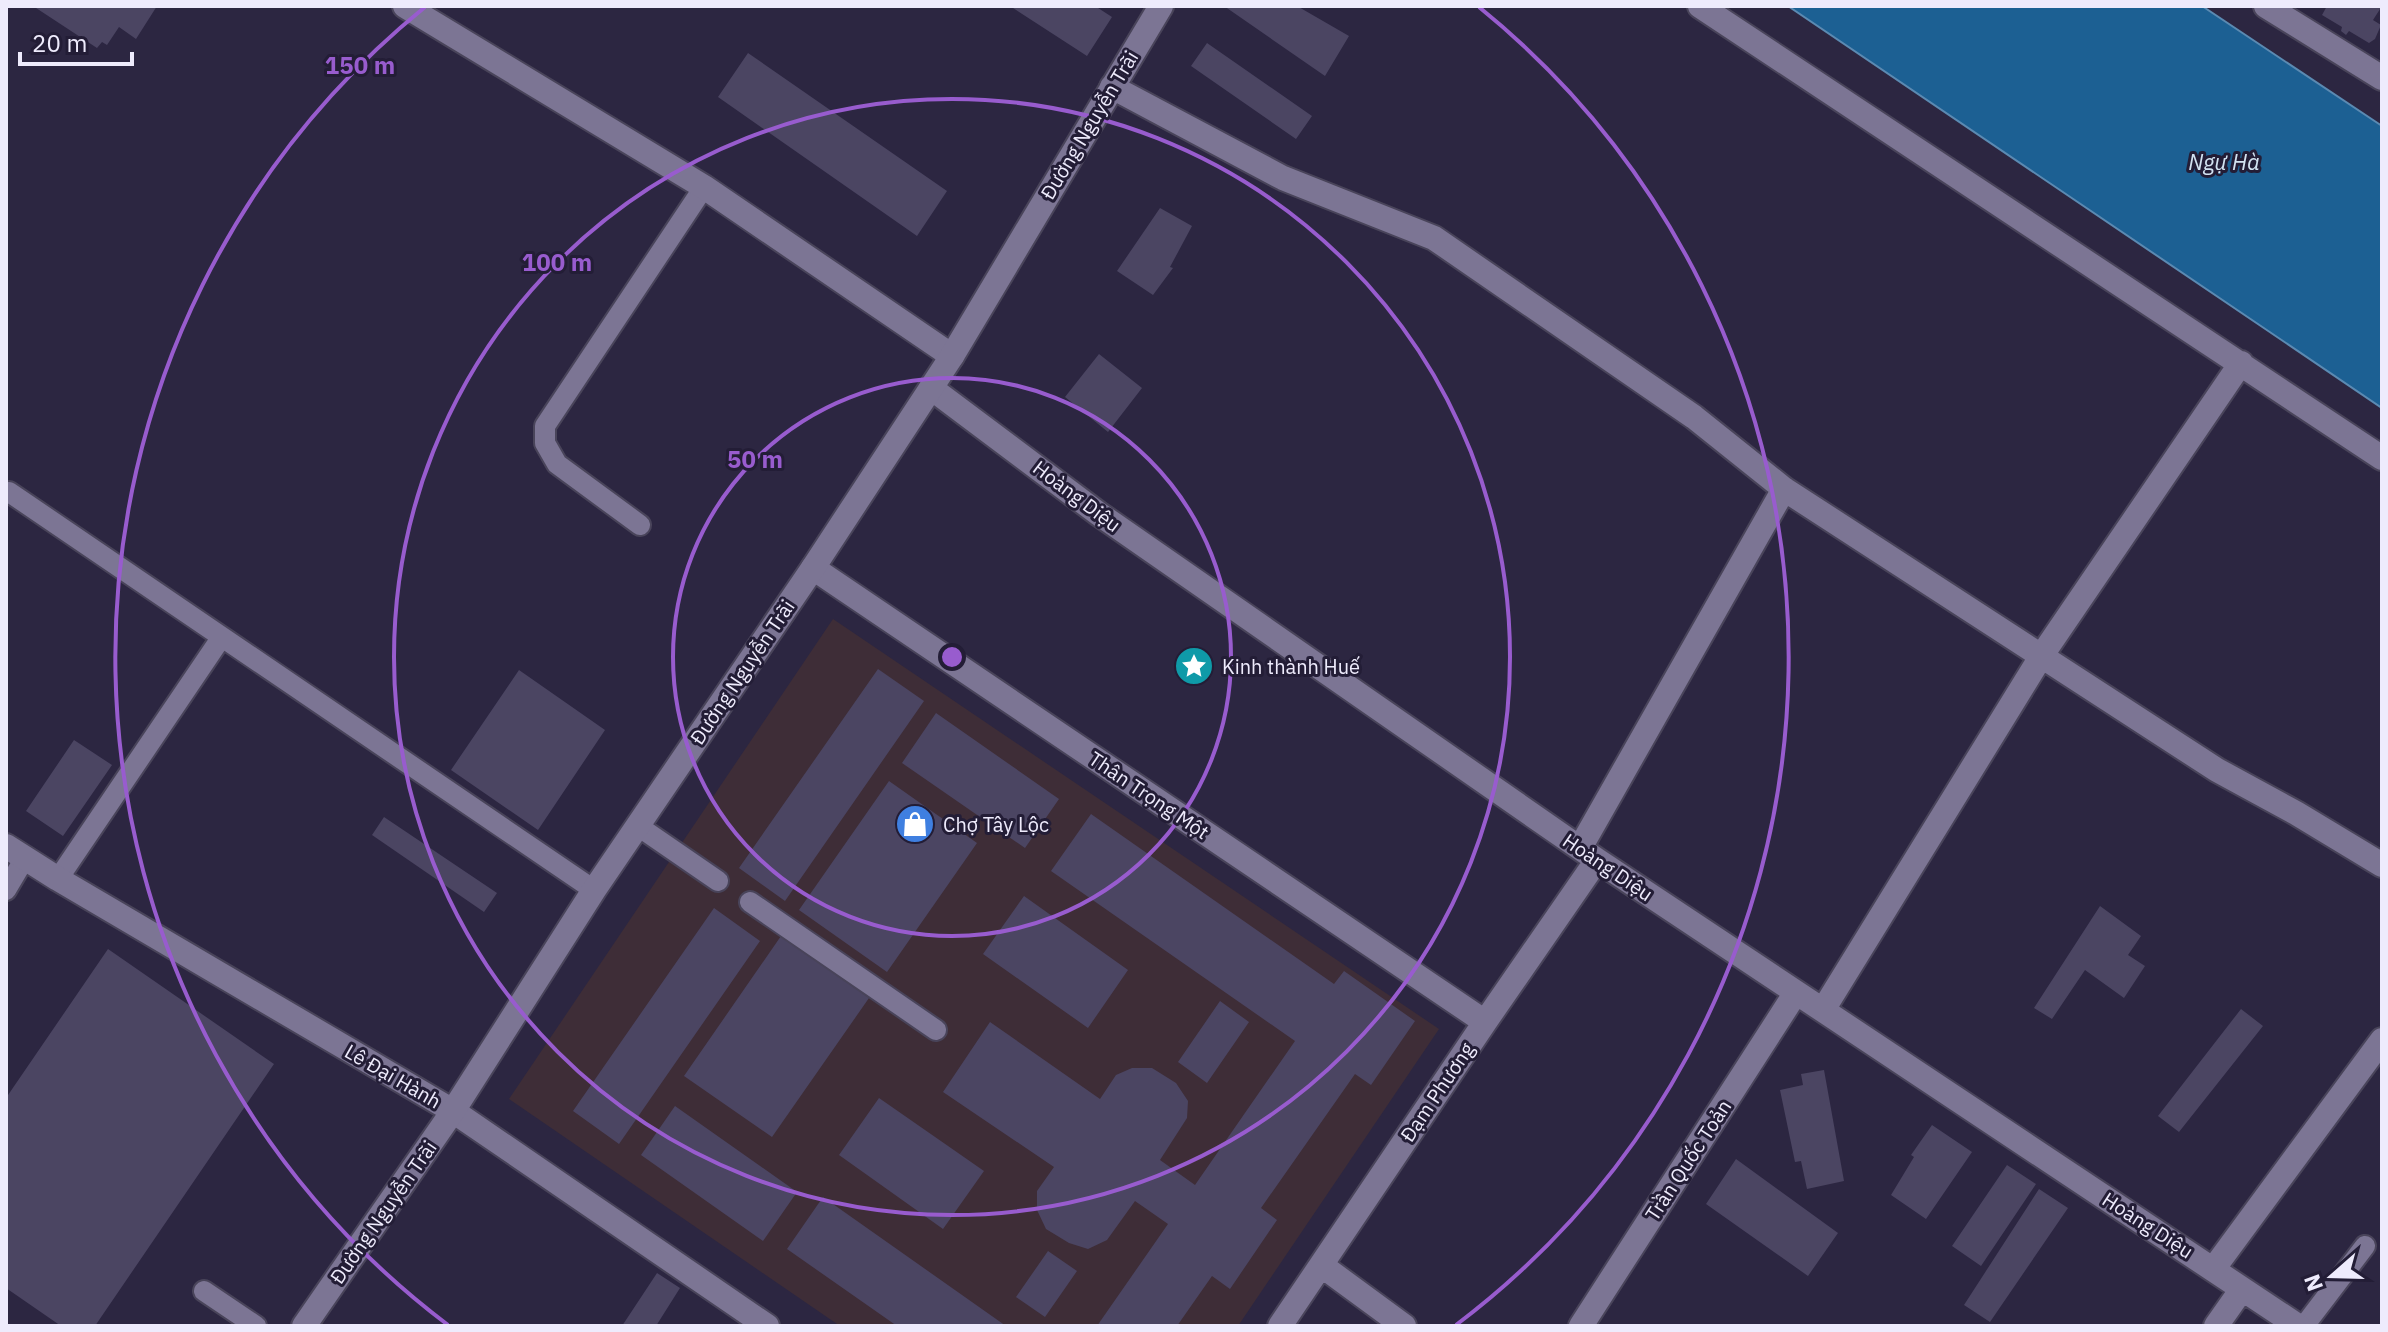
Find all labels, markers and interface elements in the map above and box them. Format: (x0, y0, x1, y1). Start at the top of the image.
scale bar (20, 16, 132, 66)
text: 20 m (32, 27, 87, 59)
street label: Đường Nguyễn Trãi (1034, 46, 1144, 204)
text: 150 m (325, 49, 395, 81)
water label: Ngự Hà (2188, 147, 2260, 176)
text: 100 m (522, 246, 592, 278)
text: 50 m (727, 443, 783, 475)
street label: Hoàng Diệu (1028, 454, 1126, 538)
street label: Đường Nguyễn Trãi (684, 594, 800, 750)
centre of rings (938, 643, 966, 671)
place icon: Kinh thành Huế (1173, 645, 1215, 687)
place label: Kinh thành Huế (1222, 653, 1360, 680)
street label: Thân Trọng Một (1084, 745, 1214, 845)
shop icon: Chợ Tây Lộc (894, 803, 936, 845)
place label: Chợ Tây Lộc (943, 811, 1049, 838)
street label: Hoàng Diệu (1558, 827, 1658, 907)
street label: Đạm Phương (1394, 1037, 1480, 1147)
street label: Lê Đại Hành (340, 1038, 446, 1114)
street label: Trần Quốc Toản (1639, 1094, 1737, 1226)
street label: Đường Nguyễn Trãi (323, 1135, 443, 1289)
street label: Hoàng Diệu (2097, 1186, 2199, 1264)
north arrow (2292, 1236, 2372, 1316)
text: N (2296, 1271, 2329, 1295)

